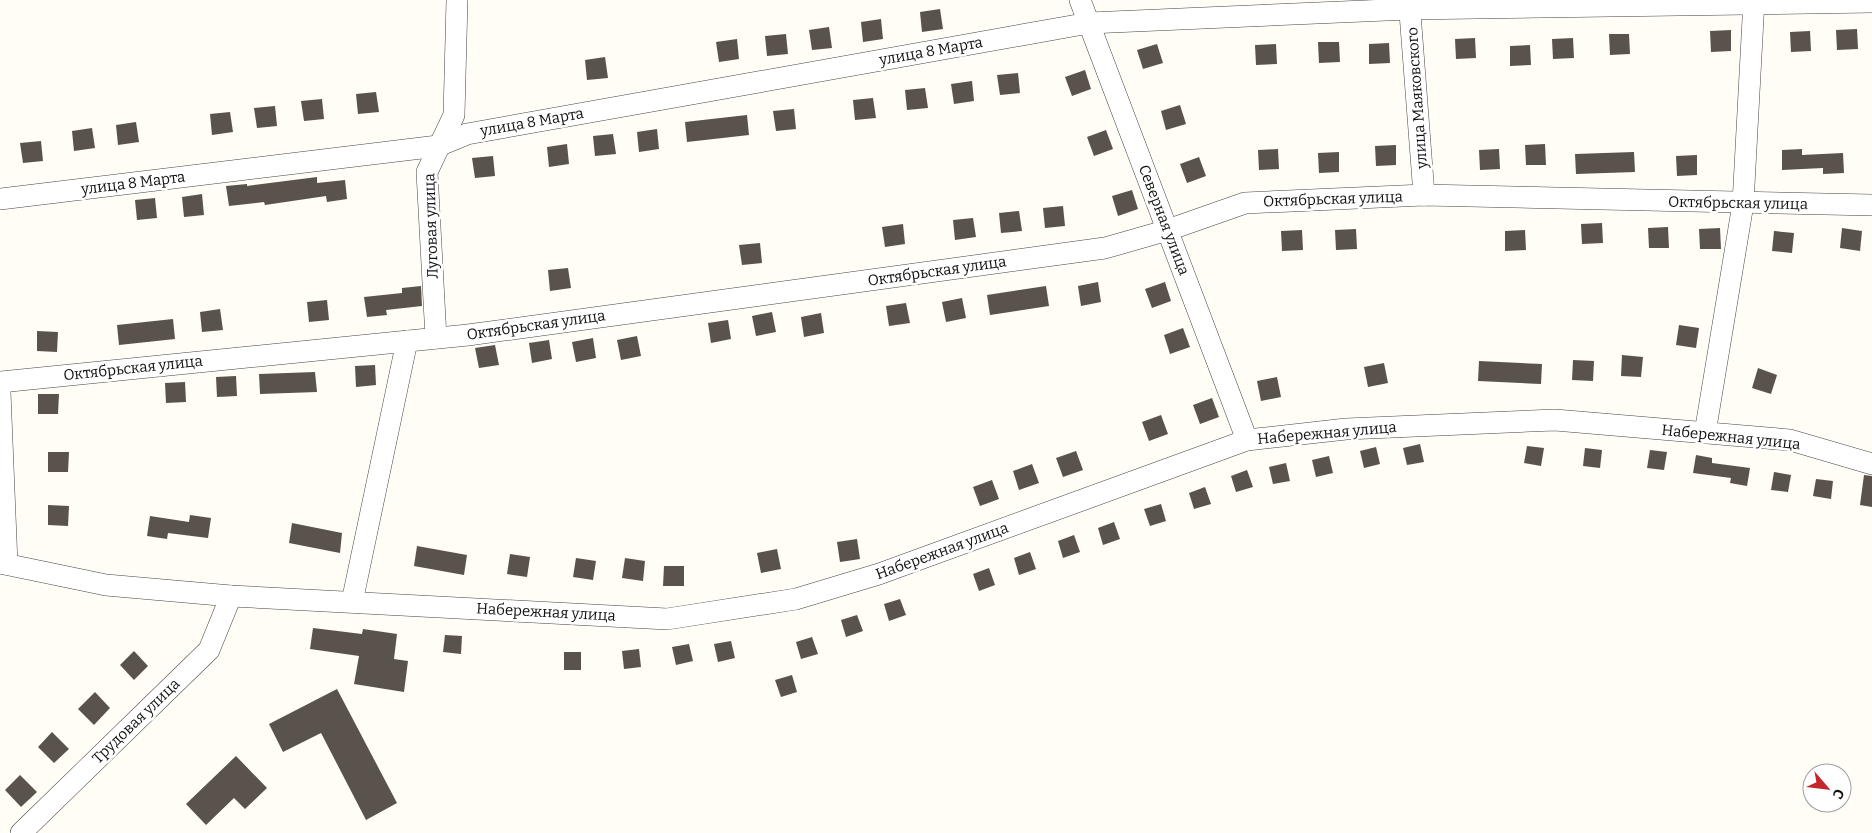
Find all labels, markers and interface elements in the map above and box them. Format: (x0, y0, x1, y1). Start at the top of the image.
street label: улица Маяковского (1403, 27, 1431, 170)
street label: улица 8 Марта (877, 33, 984, 69)
street label: улица 8 Марта (478, 104, 585, 140)
street label: Северная улица (1135, 162, 1193, 278)
street label: улица 8 Марта (79, 168, 186, 198)
street label: Луговая улица (420, 173, 442, 279)
street label: Октябрьская улица (1263, 188, 1403, 210)
street label: Октябрьская улица (1668, 193, 1808, 213)
street label: Октябрьская улица (866, 252, 1008, 290)
street label: Октябрьская улица (465, 306, 607, 344)
street label: Октябрьская улица (62, 352, 204, 384)
street label: Набережная улица (1257, 418, 1397, 448)
street label: Набережная улица (1661, 421, 1801, 453)
street label: Набережная улица (873, 519, 1011, 583)
street label: Набережная улица (476, 599, 616, 625)
street label: Трудовая улица (89, 675, 183, 767)
north arrow (1802, 763, 1852, 813)
text: С (1828, 786, 1848, 802)

